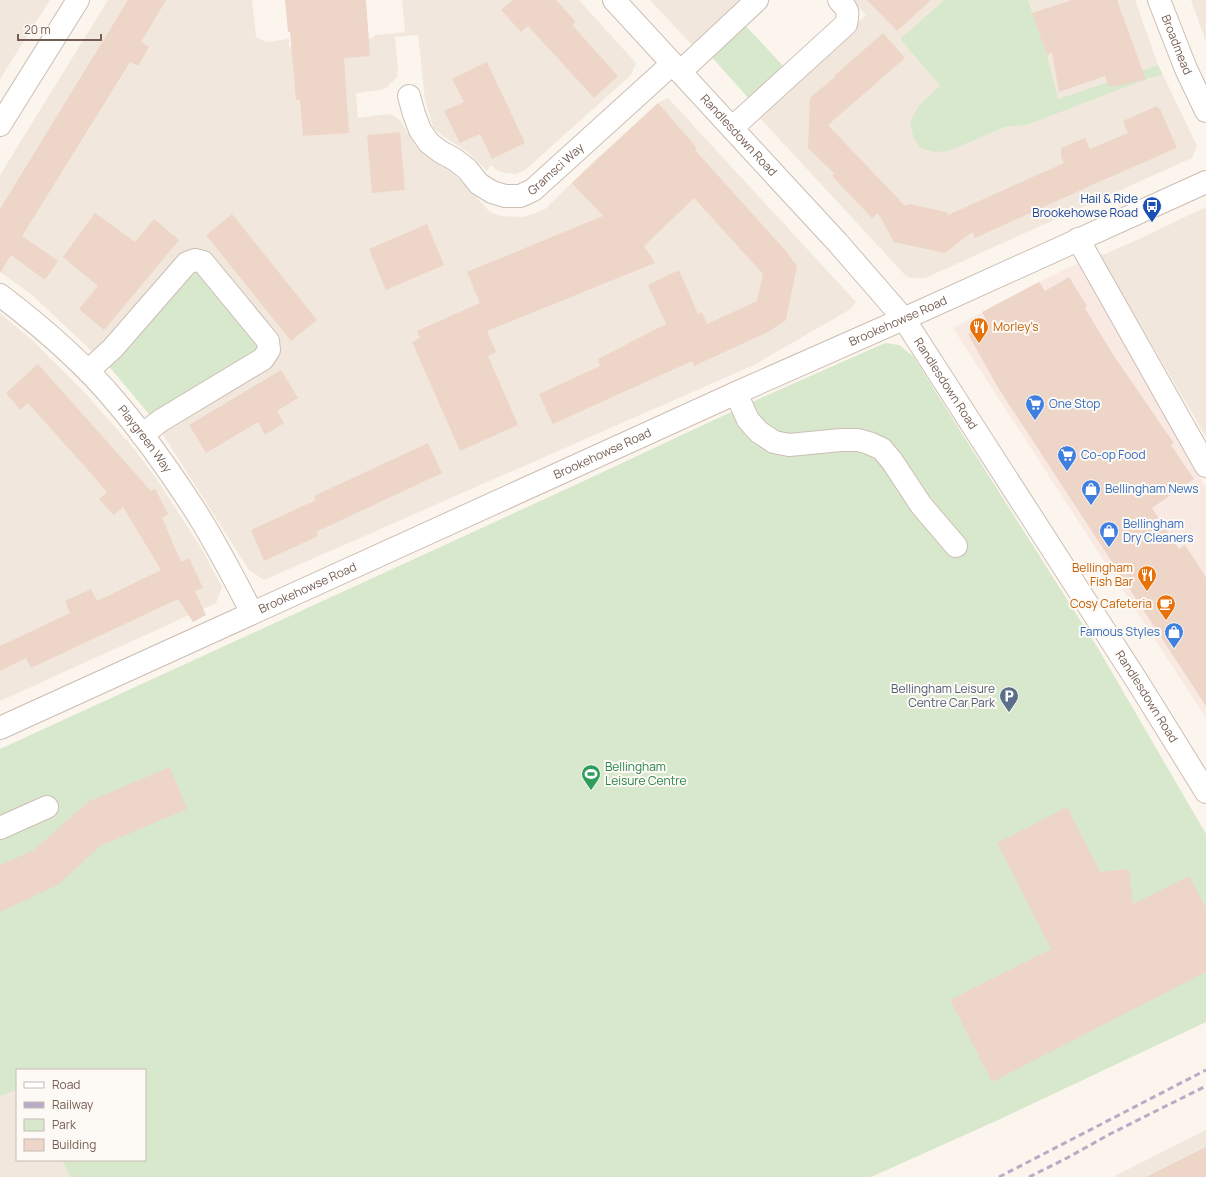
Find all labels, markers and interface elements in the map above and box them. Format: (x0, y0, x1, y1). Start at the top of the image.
street label: Broadmead (1158, 12, 1197, 77)
scale bar (18, 16, 101, 42)
text: 20 m (24, 21, 51, 38)
street label: Randlesdown Road (697, 90, 781, 180)
street label: Gramsci Way (525, 138, 588, 199)
place label: Hail & Ride Brookehowse Road (1032, 190, 1138, 221)
bus stop icon: Hail & Ride Brookehowse Road (1141, 195, 1163, 223)
street label: Brookehowse Road (846, 291, 950, 350)
restaurant icon: Morley's (968, 316, 990, 344)
place label: Morley's (993, 318, 1038, 335)
street label: Randlesdown Road (910, 334, 982, 432)
supermarket icon: One Stop (1024, 393, 1046, 421)
place label: One Stop (1049, 395, 1100, 412)
street label: Playgreen Way (114, 401, 177, 476)
street label: Brookehowse Road (551, 424, 654, 483)
supermarket icon: Co-op Food (1056, 444, 1078, 472)
place label: Co-op Food (1081, 446, 1146, 463)
shop icon: Bellingham News (1080, 478, 1102, 506)
place label: Bellingham News (1105, 480, 1199, 497)
place label: Bellingham Dry Cleaners (1123, 515, 1193, 546)
shop icon: Bellingham Dry Cleaners (1098, 520, 1120, 548)
street label: Brookehowse Road (256, 558, 359, 617)
place label: Bellingham Fish Bar (1072, 559, 1134, 590)
restaurant icon: Bellingham Fish Bar (1136, 564, 1158, 592)
cafe icon: Cosy Cafeteria (1155, 593, 1177, 621)
place label: Cosy Cafeteria (1070, 595, 1152, 612)
shop icon: Famous Styles (1163, 621, 1185, 649)
place label: Famous Styles (1080, 623, 1160, 640)
street label: Randlesdown Road (1112, 647, 1182, 746)
place label: Bellingham Leisure Centre Car Park (891, 680, 996, 711)
parking icon: Bellingham Leisure Centre Car Park (998, 685, 1020, 713)
place label: Bellingham Leisure Centre (605, 758, 687, 789)
sports icon: Bellingham Leisure Centre (580, 763, 602, 791)
legend (16, 1069, 146, 1161)
text: Road (52, 1076, 80, 1093)
text: Railway (52, 1096, 94, 1113)
text: Park (52, 1116, 77, 1133)
text: Building (52, 1136, 96, 1153)

